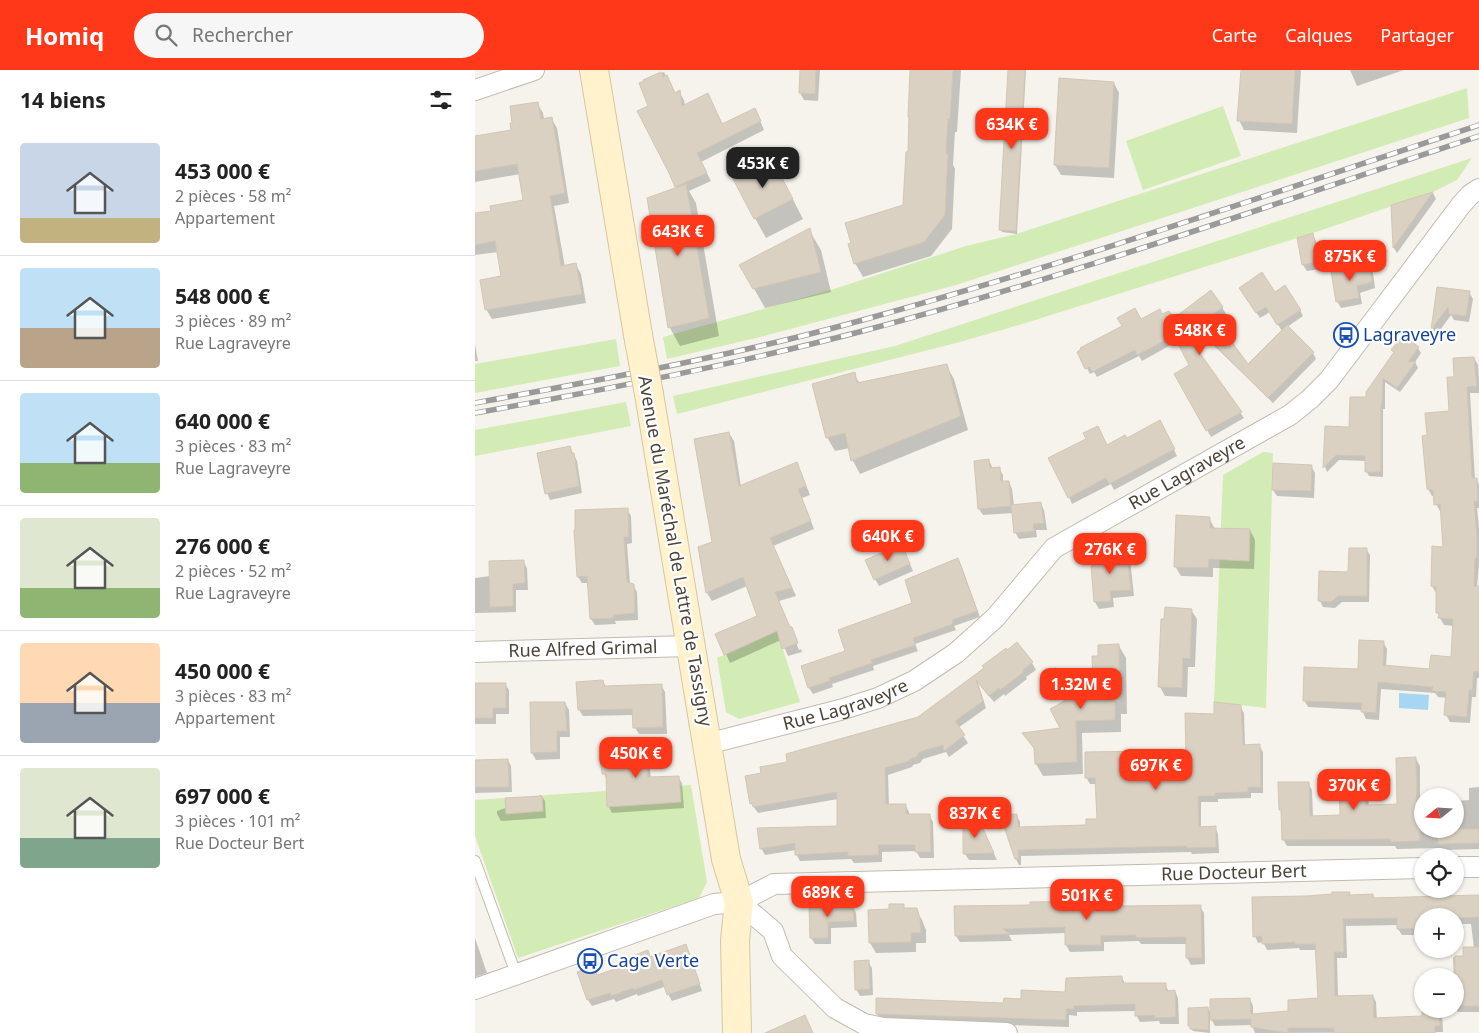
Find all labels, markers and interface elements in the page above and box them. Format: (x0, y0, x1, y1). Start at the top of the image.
search box (134, 13, 484, 58)
text: Homiq (25, 19, 104, 52)
icon: search (152, 21, 180, 49)
text: Rechercher (192, 22, 293, 48)
text: Carte (1212, 23, 1257, 47)
text: Calques (1285, 23, 1352, 47)
text: Partager (1380, 23, 1454, 47)
text: 14 biens (20, 86, 106, 114)
icon: filters (427, 86, 455, 114)
pin: 634K € (971, 108, 1053, 150)
text: 634K € (986, 113, 1038, 135)
pin: 453K € (722, 146, 804, 189)
text: 453K € (737, 152, 789, 174)
text: 453 000 € (175, 157, 270, 185)
icon: home (60, 163, 120, 223)
text: 2 pièces · 58 m² (175, 185, 291, 207)
text: Appartement (175, 207, 275, 229)
pin: 643K € (637, 214, 719, 257)
text: 643K € (652, 220, 704, 242)
pin: 875K € (1309, 240, 1391, 282)
text: 875K € (1324, 245, 1376, 267)
text: 548 000 € (175, 282, 270, 310)
icon: home (60, 288, 120, 348)
text: 3 pièces · 89 m² (175, 310, 291, 332)
pin: 548K € (1159, 314, 1241, 356)
text: 548K € (1174, 319, 1226, 341)
bus stop icon: Lagraveyre (1333, 322, 1359, 348)
place label: Lagraveyre (1363, 322, 1456, 346)
text: Rue Lagraveyre (175, 332, 291, 354)
street label: Avenue du Maréchal de Lattre de Tassigny (633, 374, 719, 729)
text: 640 000 € (175, 407, 270, 435)
icon: home (60, 413, 120, 473)
street label: Rue Lagraveyre (1124, 430, 1249, 515)
text: 3 pièces · 83 m² (175, 435, 291, 457)
text: Rue Lagraveyre (175, 457, 291, 479)
pin: 640K € (847, 520, 929, 562)
text: 640K € (862, 525, 914, 547)
text: 276 000 € (175, 532, 270, 560)
pin: 276K € (1069, 532, 1151, 575)
icon: home (60, 538, 120, 598)
text: 276K € (1084, 538, 1136, 560)
text: 2 pièces · 52 m² (175, 560, 291, 582)
text: Rue Lagraveyre (175, 582, 291, 604)
street label: Rue Alfred Grimal (508, 634, 658, 662)
text: 450 000 € (175, 657, 270, 685)
icon: home (60, 663, 120, 723)
pin: 1.32M € (1035, 668, 1127, 710)
street label: Rue Lagraveyre (780, 673, 912, 735)
text: 1.32M € (1051, 673, 1111, 695)
text: 3 pièces · 83 m² (175, 685, 291, 707)
text: Appartement (175, 707, 275, 729)
pin: 450K € (595, 736, 677, 779)
text: 450K € (610, 742, 662, 764)
pin: 697K € (1115, 748, 1197, 791)
text: 697K € (1130, 754, 1182, 776)
pin: 370K € (1313, 768, 1395, 811)
text: 370K € (1328, 774, 1380, 796)
text: 697 000 € (175, 782, 270, 810)
icon: home (60, 788, 120, 848)
north arrow (1414, 788, 1464, 838)
map controls (1414, 788, 1464, 1018)
pin: 837K € (934, 796, 1016, 839)
text: 837K € (949, 802, 1001, 824)
text: 3 pièces · 101 m² (175, 810, 300, 832)
text: Rue Docteur Bert (175, 832, 304, 854)
button: locate (1414, 848, 1464, 898)
street label: Rue Docteur Bert (1161, 858, 1307, 885)
pin: 689K € (787, 876, 869, 918)
pin: 501K € (1046, 878, 1128, 921)
text: 689K € (802, 881, 854, 903)
text: 501K € (1061, 884, 1113, 906)
button: + (1414, 908, 1464, 958)
bus stop icon: Cage Verte (577, 948, 603, 974)
place label: Cage Verte (607, 948, 699, 972)
button: − (1414, 968, 1464, 1018)

